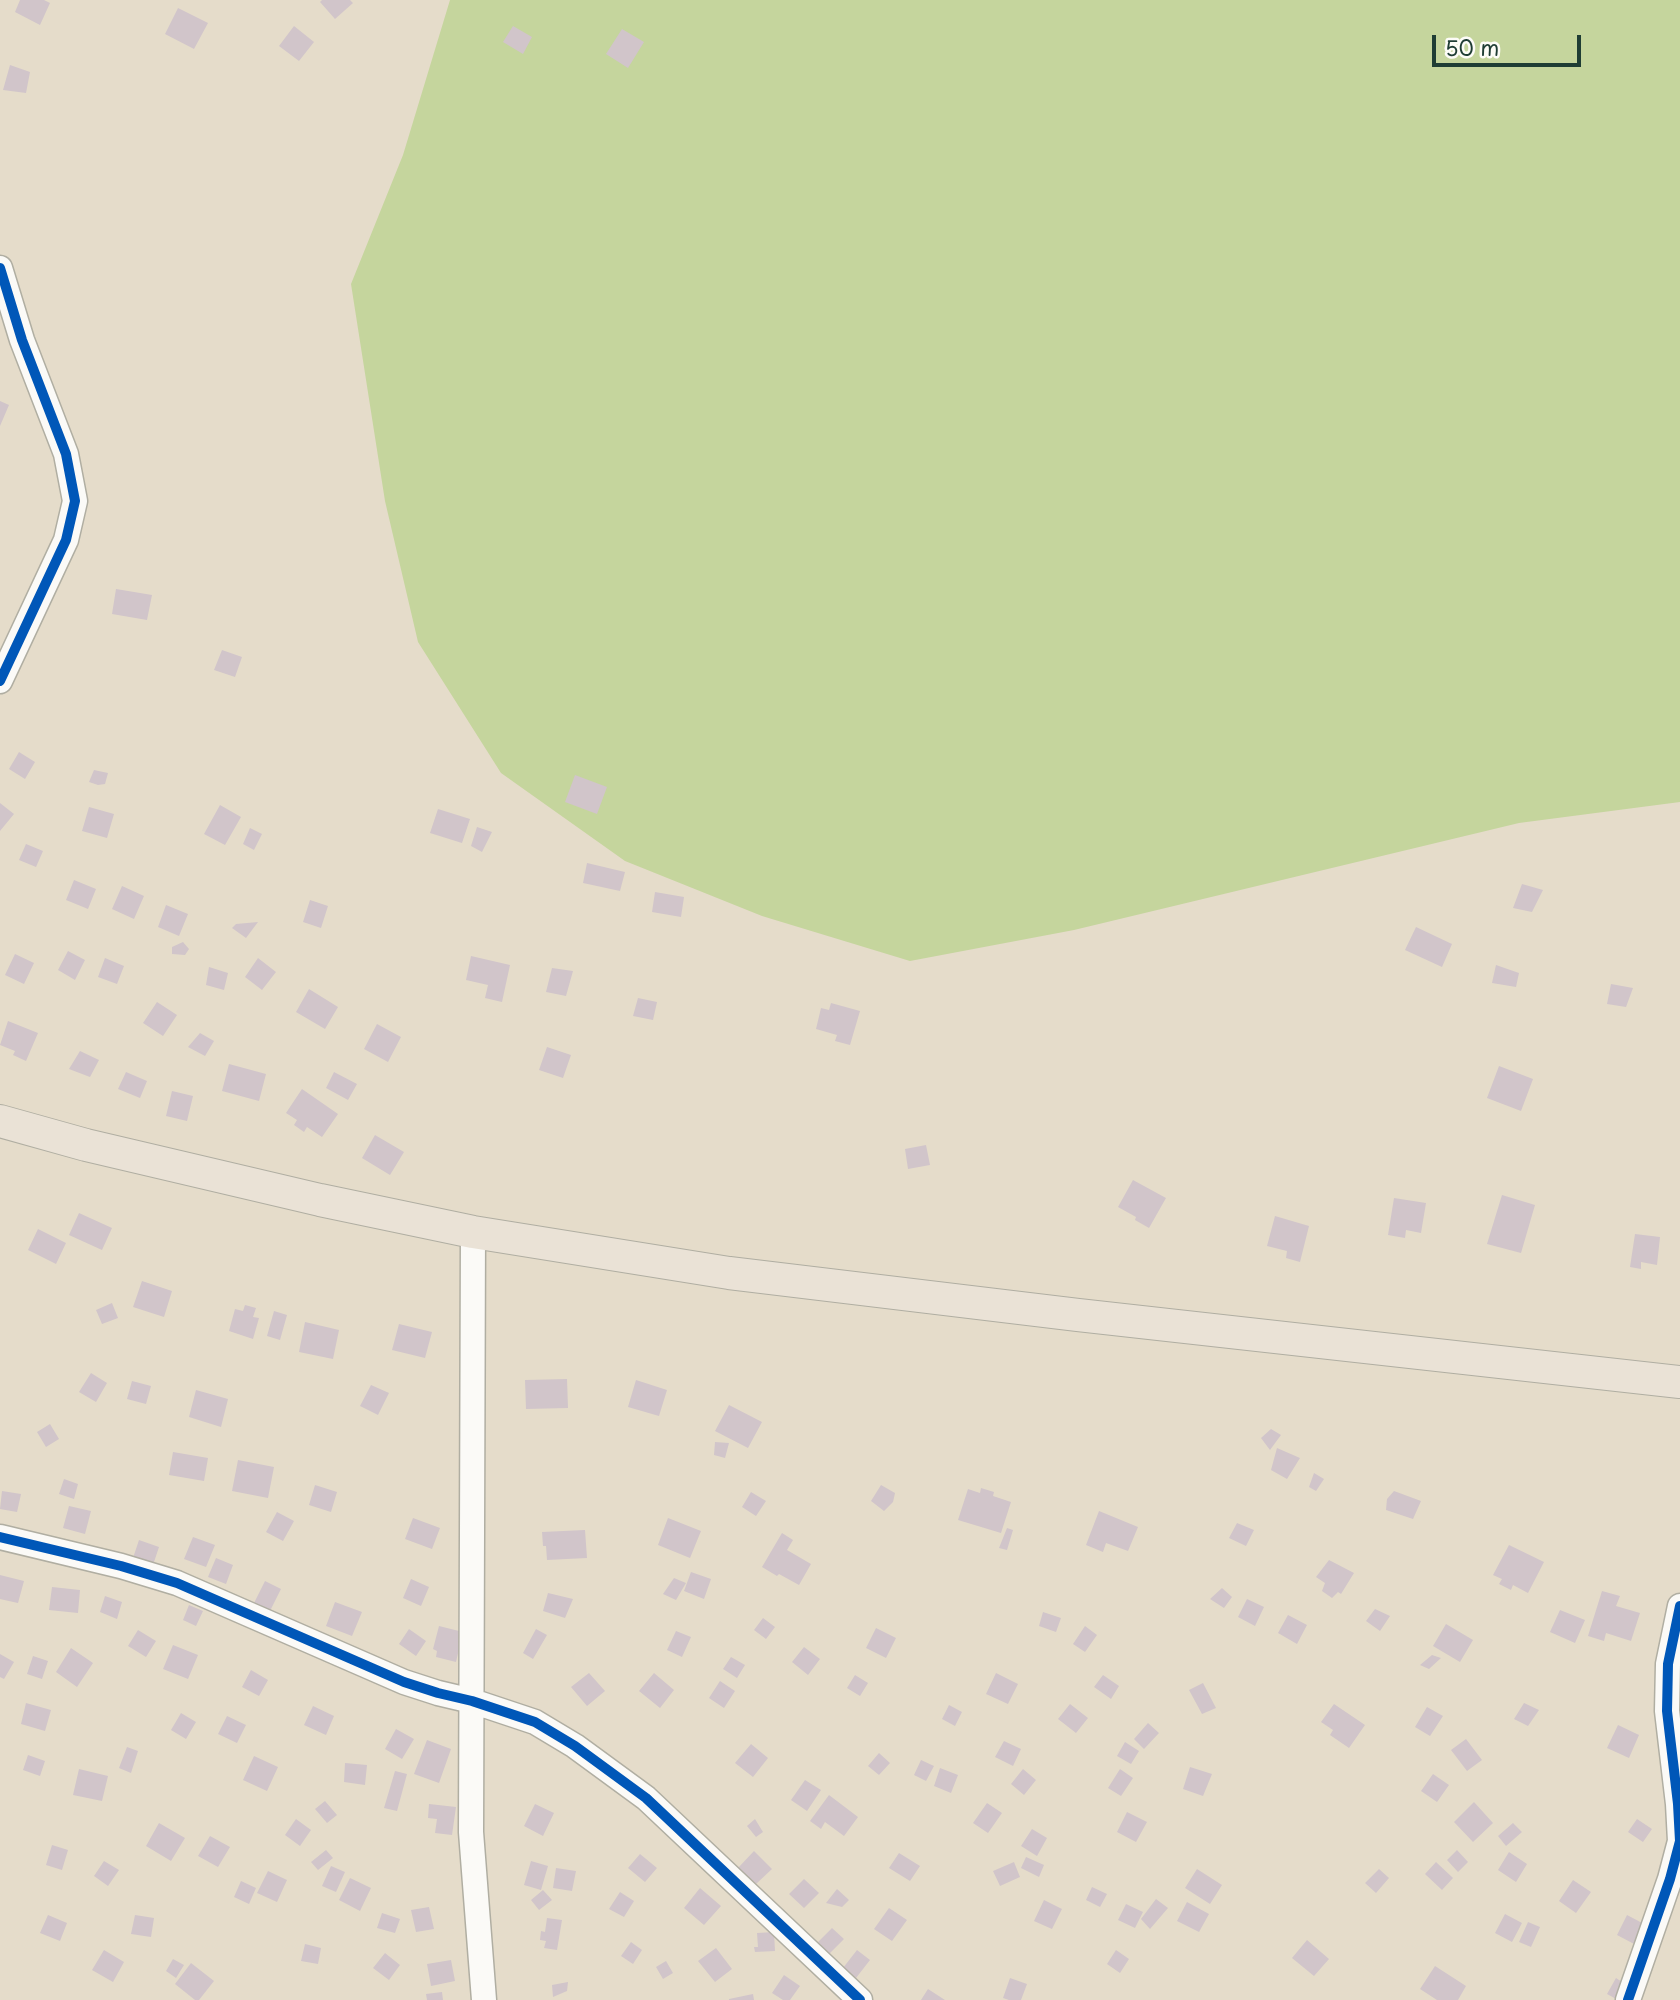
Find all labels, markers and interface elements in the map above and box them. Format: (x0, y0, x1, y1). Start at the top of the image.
scale bar (1435, 21, 1584, 65)
text: 50 m (1445, 31, 1499, 63)

